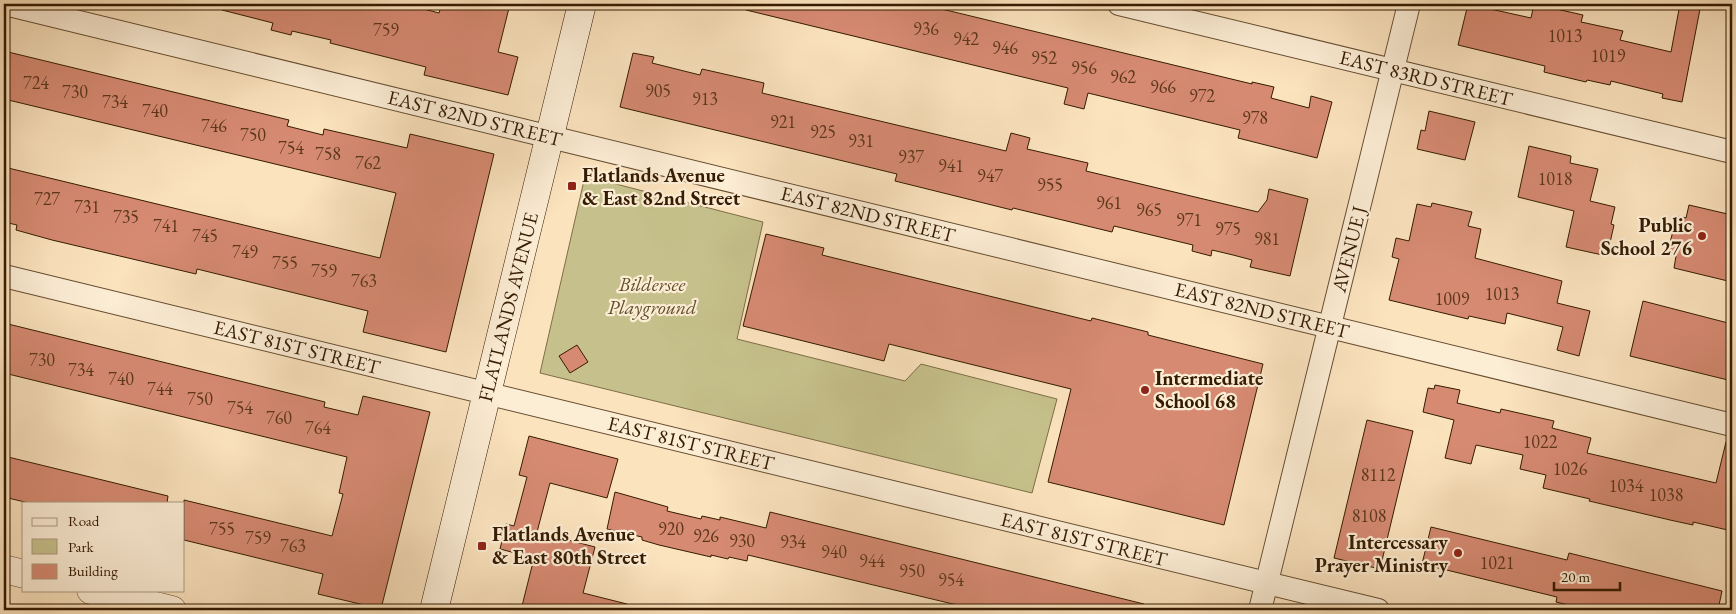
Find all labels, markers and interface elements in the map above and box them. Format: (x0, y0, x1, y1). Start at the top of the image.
house number: 936 (913, 17, 939, 40)
house number: 759 (373, 18, 399, 41)
house number: 1013 (1548, 24, 1582, 47)
house number: 942 (953, 27, 979, 50)
house number: 946 (992, 36, 1018, 59)
street label: EAST 83RD STREET (1337, 44, 1516, 112)
house number: 1019 (1591, 44, 1626, 67)
house number: 952 (1031, 46, 1057, 69)
house number: 956 (1071, 56, 1097, 79)
house number: 962 (1110, 65, 1136, 88)
house number: 724 (23, 71, 49, 94)
house number: 966 (1150, 75, 1176, 98)
house number: 905 (645, 79, 671, 102)
house number: 730 (62, 80, 88, 103)
street label: EAST 82ND STREET (385, 84, 565, 152)
house number: 972 (1189, 84, 1215, 107)
house number: 913 (692, 87, 718, 110)
house number: 734 (102, 90, 128, 113)
house number: 740 (142, 99, 168, 122)
house number: 978 (1242, 106, 1268, 129)
house number: 921 (770, 110, 796, 133)
house number: 746 (201, 114, 227, 137)
house number: 925 (810, 120, 836, 143)
house number: 750 (240, 123, 266, 146)
house number: 931 (848, 129, 874, 152)
house number: 754 (278, 136, 304, 159)
house number: 758 (315, 142, 341, 165)
house number: 937 (898, 145, 924, 168)
house number: 762 (355, 151, 381, 174)
house number: 941 (938, 154, 964, 177)
place label: Flatlands Avenue & East 82nd Street (582, 162, 741, 211)
house number: 947 (977, 164, 1003, 187)
house number: 1018 (1538, 167, 1572, 190)
house number: 955 (1037, 173, 1063, 196)
marker: Flatlands Avenue & East 82nd Street (566, 180, 578, 192)
street label: EAST 82ND STREET (778, 180, 958, 248)
house number: 727 (34, 187, 60, 210)
house number: 961 (1096, 191, 1122, 214)
house number: 731 (74, 195, 100, 218)
house number: 965 (1136, 198, 1162, 221)
street label: AVENUE J (1325, 203, 1372, 296)
house number: 735 (113, 205, 139, 228)
house number: 971 (1176, 208, 1202, 231)
street label: FLATLANDS AVENUE (472, 209, 544, 405)
place label: Public School 276 (1601, 212, 1692, 261)
house number: 741 (153, 214, 179, 237)
house number: 975 (1215, 217, 1241, 240)
house number: 745 (192, 224, 218, 247)
house number: 981 (1254, 227, 1280, 250)
marker: Public School 276 (1696, 230, 1708, 242)
house number: 749 (232, 240, 258, 263)
house number: 755 (272, 251, 298, 274)
house number: 759 (311, 259, 337, 282)
house number: 763 (351, 269, 377, 292)
park label: Bildersee Playground (608, 271, 697, 320)
street label: EAST 82ND STREET (1172, 276, 1352, 344)
house number: 1013 (1485, 282, 1519, 305)
house number: 1009 (1435, 287, 1470, 310)
street label: EAST 81ST STREET (211, 314, 384, 380)
house number: 730 (29, 348, 55, 371)
house number: 734 (68, 358, 94, 381)
place label: Intermediate School 68 (1155, 365, 1263, 414)
house number: 740 (108, 367, 134, 390)
house number: 744 (147, 377, 173, 400)
marker: Intermediate School 68 (1139, 384, 1151, 396)
house number: 750 (187, 387, 213, 410)
house number: 754 (227, 396, 253, 419)
house number: 760 (266, 406, 292, 429)
street label: EAST 81ST STREET (605, 410, 778, 476)
house number: 764 (305, 416, 331, 439)
house number: 1022 (1523, 430, 1558, 453)
house number: 1026 (1553, 457, 1588, 480)
house number: 8112 (1361, 463, 1396, 486)
house number: 1034 (1609, 474, 1644, 497)
house number: 1038 (1649, 483, 1683, 506)
legend (22, 502, 185, 592)
house number: 8108 (1352, 504, 1386, 527)
street label: EAST 81ST STREET (998, 506, 1171, 572)
text: Road (68, 511, 100, 530)
house number: 755 (209, 517, 235, 540)
house number: 920 (658, 517, 684, 540)
place label: Flatlands Avenue & East 80th Street (492, 521, 647, 570)
house number: 926 (693, 524, 719, 547)
house number: 759 (245, 526, 271, 549)
house number: 930 (729, 529, 755, 552)
place label: Intercessary Prayer Ministry (1315, 529, 1448, 578)
house number: 934 (780, 530, 806, 553)
house number: 763 (280, 534, 306, 557)
text: Park (68, 537, 95, 556)
marker: Flatlands Avenue & East 80th Street (476, 540, 488, 552)
house number: 940 (821, 540, 847, 563)
marker: Intercessary Prayer Ministry (1452, 547, 1464, 559)
house number: 944 (859, 549, 885, 572)
house number: 1021 (1480, 551, 1514, 574)
house number: 950 (899, 559, 925, 582)
scale bar (1554, 559, 1620, 591)
text: Building (68, 561, 118, 580)
text: 20 m (1561, 567, 1590, 586)
house number: 954 (938, 568, 964, 591)

